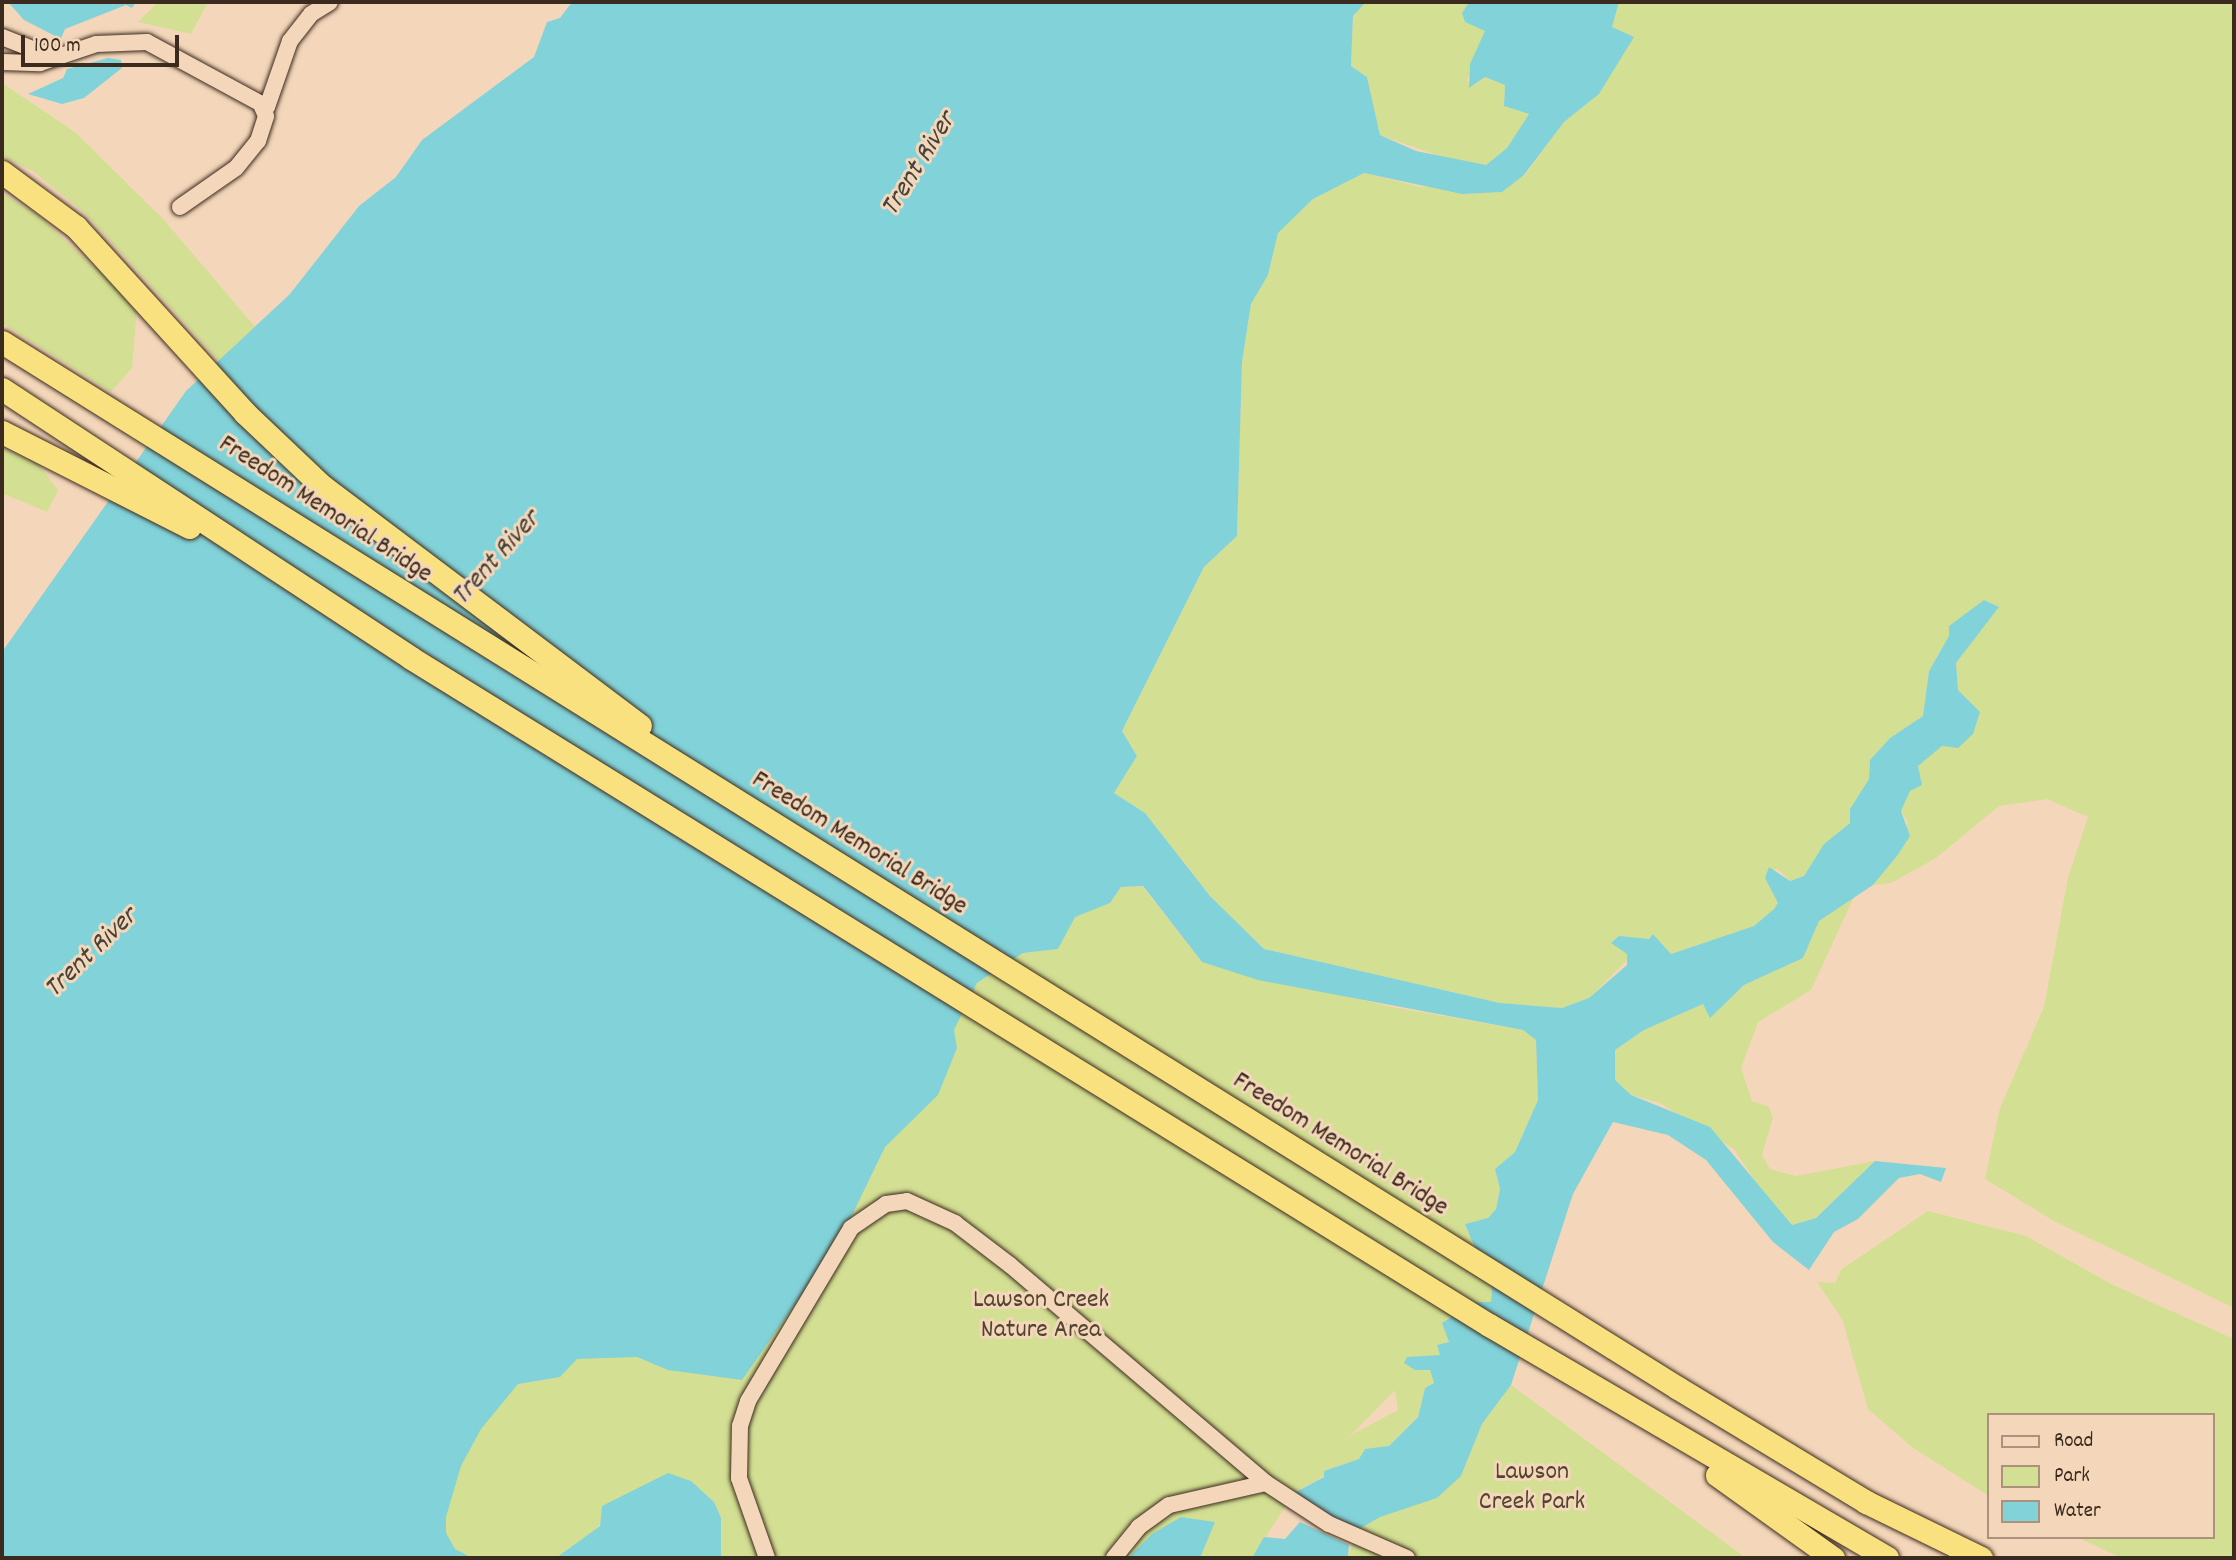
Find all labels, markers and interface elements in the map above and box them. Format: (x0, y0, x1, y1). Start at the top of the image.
scale bar (24, 21, 182, 65)
text: 100 m (34, 32, 81, 62)
water label: Trent River (875, 107, 965, 223)
street label: Freedom Memorial Bridge (212, 429, 438, 591)
water label: Trent River (445, 504, 549, 614)
street label: Freedom Memorial Bridge (745, 765, 973, 923)
water label: Trent River (38, 901, 146, 1007)
street label: Freedom Memorial Bridge (1226, 1066, 1454, 1224)
park label: Lawson Creek Nature Area (973, 1285, 1109, 1346)
legend (1988, 1413, 2215, 1539)
text: Road (2054, 1427, 2093, 1457)
park label: Lawson Creek Park (1479, 1457, 1585, 1518)
text: Park (2054, 1462, 2090, 1492)
text: Water (2054, 1497, 2101, 1527)

